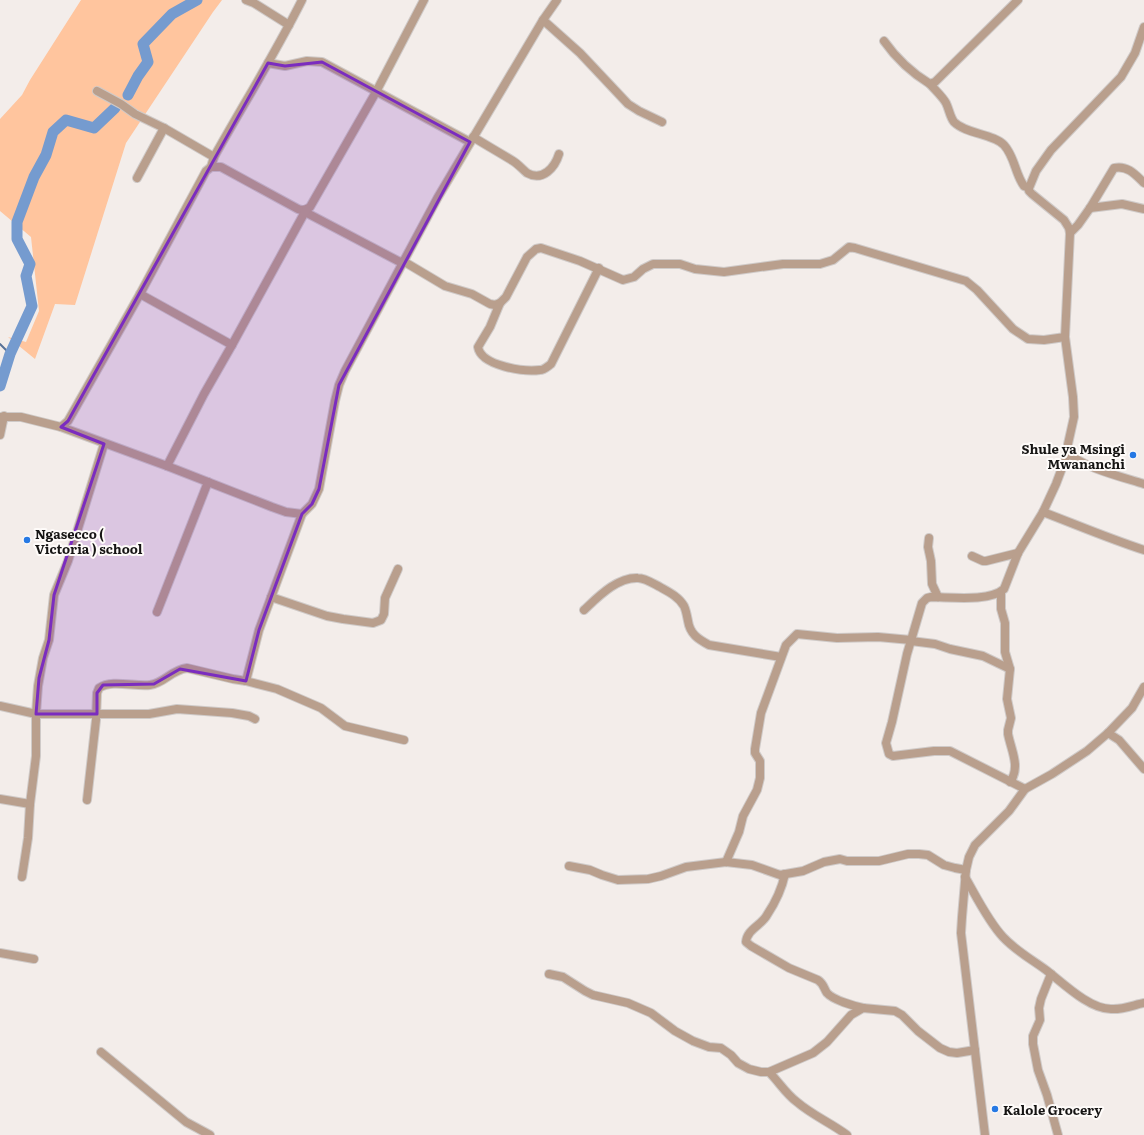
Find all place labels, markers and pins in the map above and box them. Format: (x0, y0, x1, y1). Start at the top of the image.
place label: Shule ya Msingi Mwananchi (1021, 439, 1125, 473)
marker: Shule ya Msingi Mwananchi (1128, 450, 1138, 460)
place label: Ngasecco ( Victoria ) school (35, 524, 143, 558)
marker: Ngasecco ( Victoria ) school (22, 535, 32, 545)
place label: Kalole Grocery (1003, 1100, 1102, 1119)
marker: Kalole Grocery (990, 1104, 1000, 1114)

